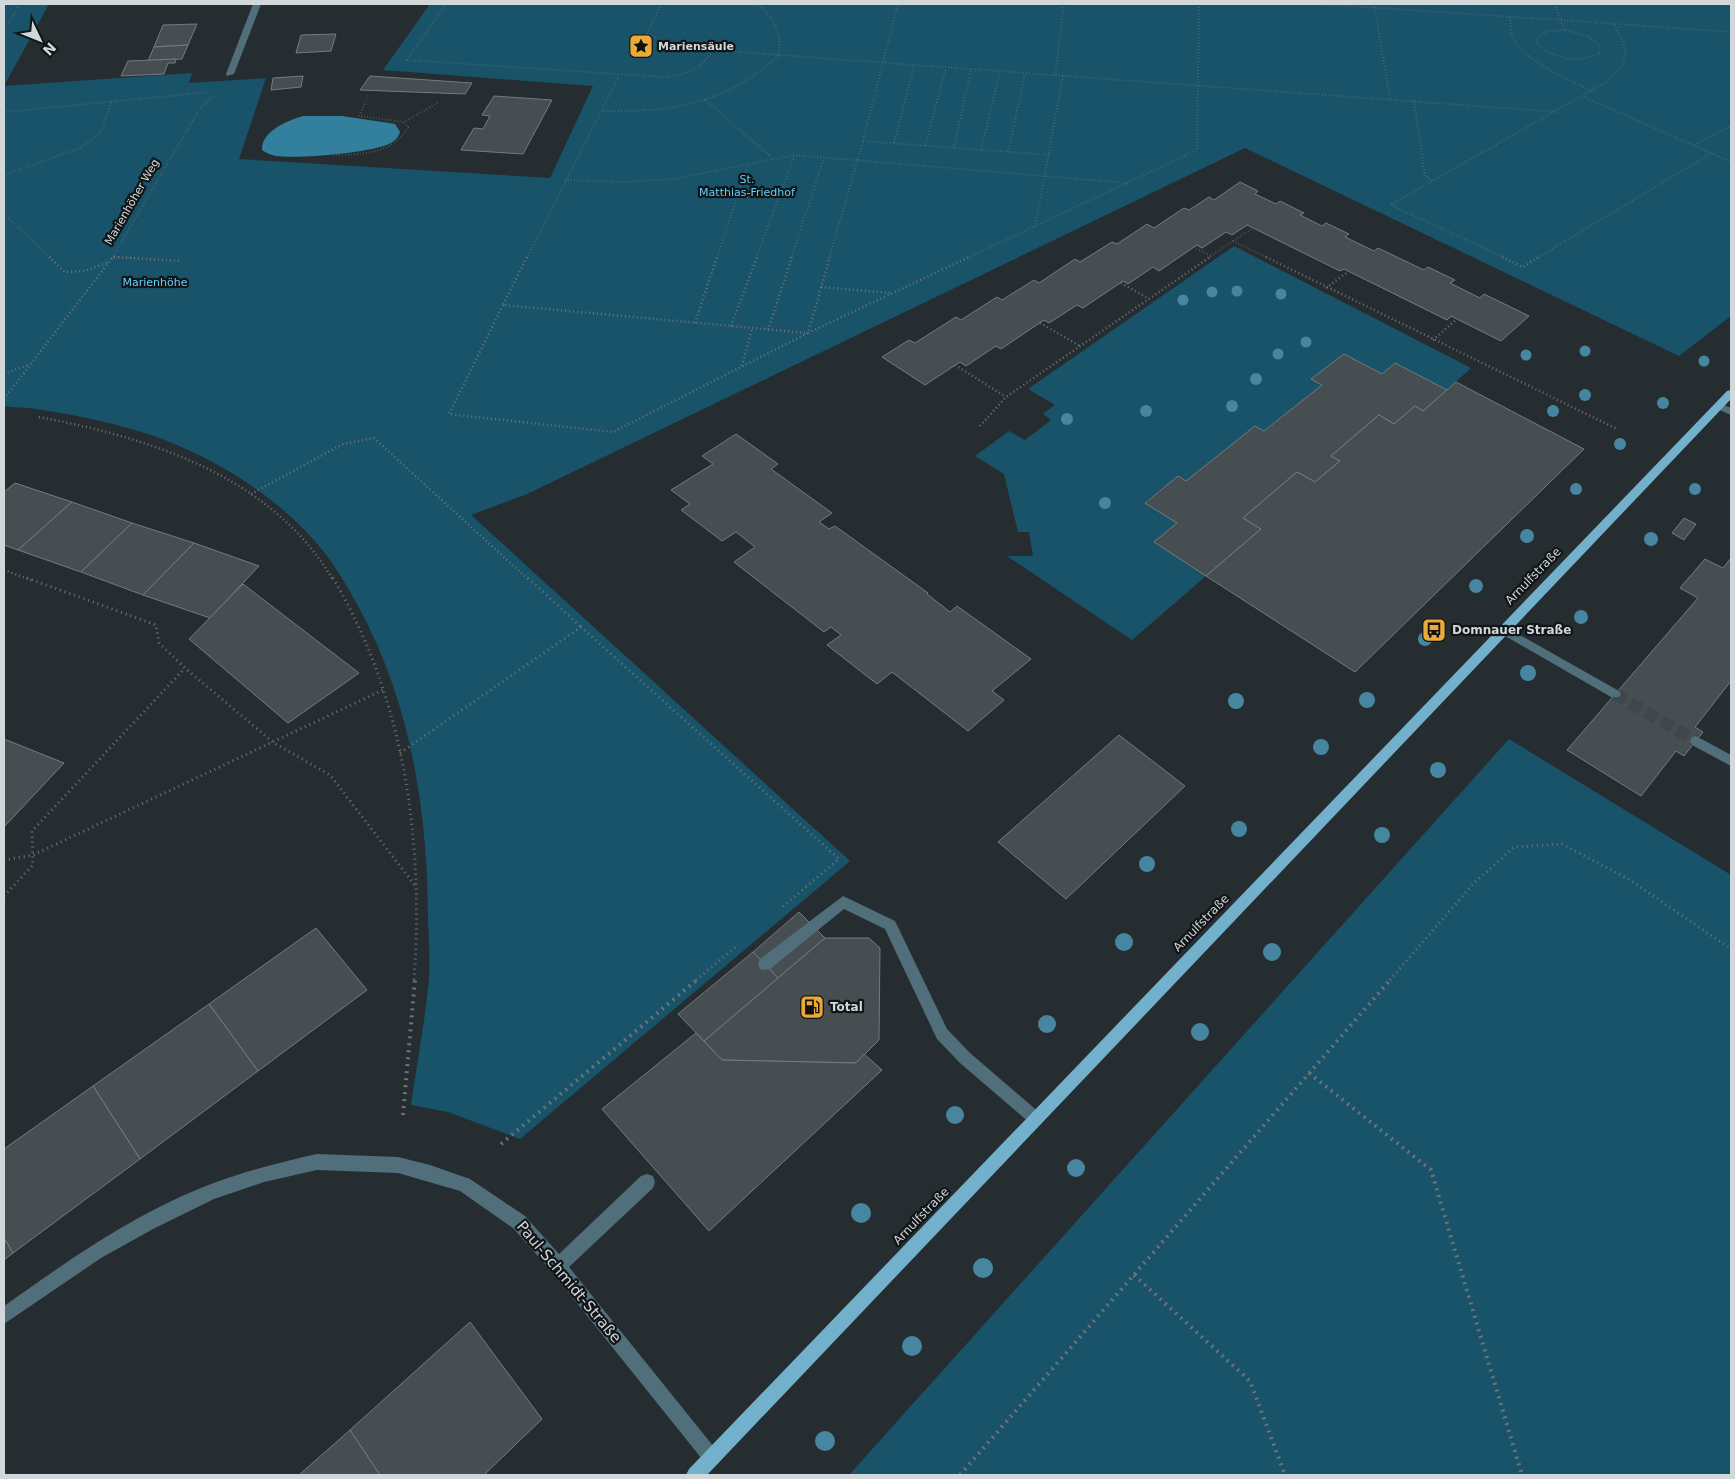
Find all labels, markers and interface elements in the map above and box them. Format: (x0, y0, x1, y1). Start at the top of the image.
north arrow (15, 15, 65, 65)
place icon: Mariensäule (628, 33, 654, 59)
text: N (40, 39, 59, 59)
place label: Mariensäule (658, 40, 734, 53)
street label: Marienhöher Weg (102, 157, 162, 247)
park label: St. Matthias-Friedhof (699, 173, 796, 199)
park label: Marienhöhe (123, 276, 188, 289)
street label: Arnulfstraße (1502, 545, 1564, 607)
bus stop icon: Domnauer Straße (1421, 617, 1447, 643)
place label: Domnauer Straße (1452, 623, 1571, 637)
street label: Arnulfstraße (1170, 892, 1232, 954)
fuel station icon: Total (799, 994, 825, 1020)
place label: Total (830, 1000, 863, 1014)
street label: Arnulfstraße (890, 1185, 952, 1247)
street label: Paul-Schmidt-Straße (513, 1218, 625, 1346)

